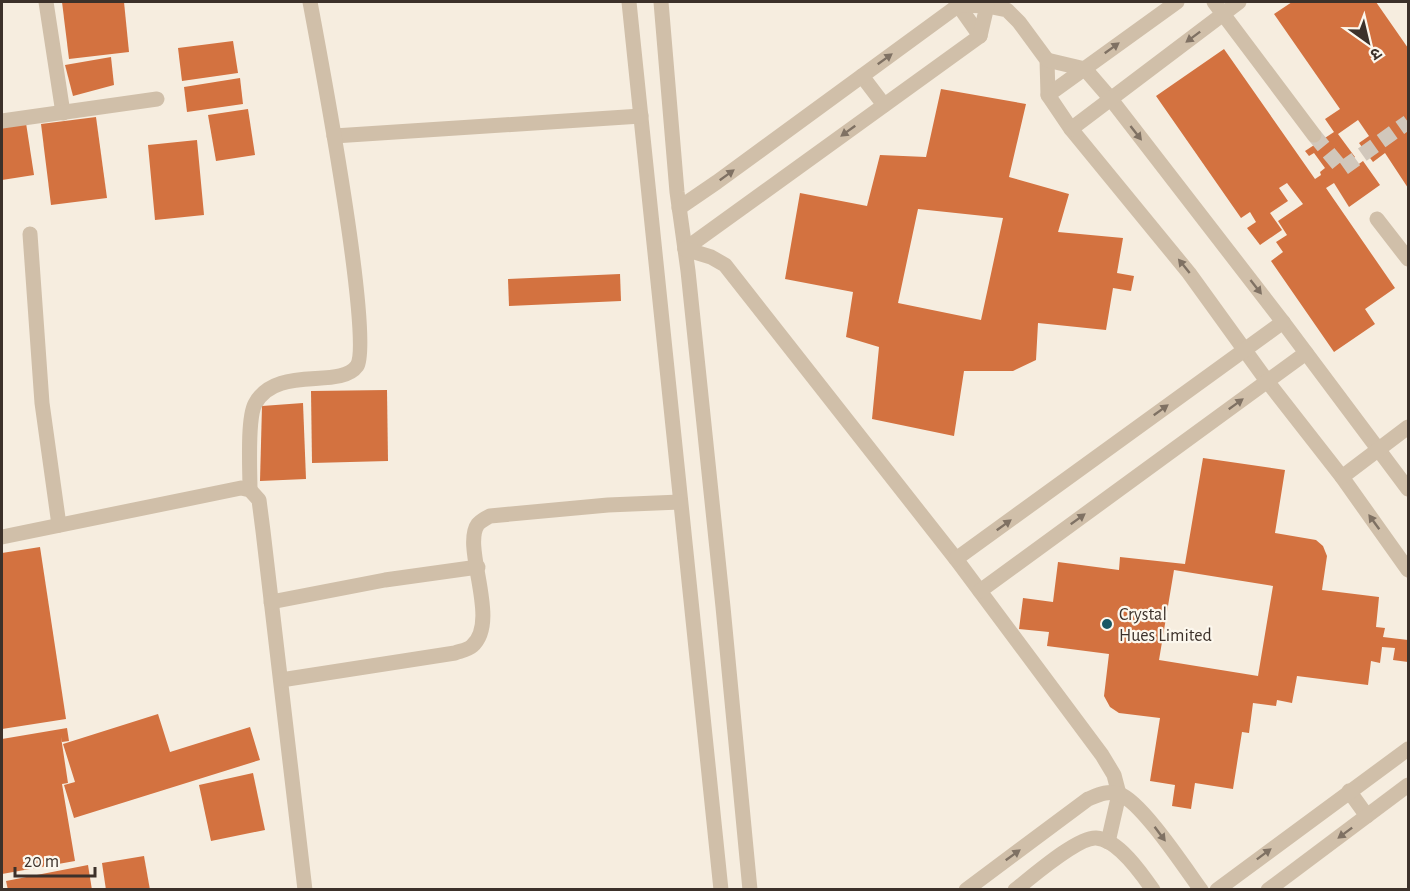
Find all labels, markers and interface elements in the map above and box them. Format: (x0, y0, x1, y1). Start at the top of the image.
north arrow (1338, 12, 1398, 72)
one-way arrow (1185, 30, 1200, 42)
one-way arrow (1105, 43, 1120, 55)
text: उ (1367, 44, 1384, 63)
one-way arrow (877, 54, 892, 66)
one-way arrow (840, 125, 855, 137)
one-way arrow (1130, 125, 1142, 140)
one-way arrow (720, 169, 735, 181)
one-way arrow (1177, 258, 1190, 274)
one-way arrow (1249, 279, 1262, 295)
one-way arrow (1227, 398, 1243, 410)
one-way arrow (1153, 404, 1169, 416)
one-way arrow (1071, 514, 1086, 526)
one-way arrow (1368, 515, 1380, 531)
one-way arrow (995, 519, 1011, 531)
place label: Crystal Hues Limited (1119, 606, 1212, 645)
marker: Crystal Hues Limited (1100, 617, 1114, 631)
one-way arrow (1337, 826, 1352, 838)
one-way arrow (1153, 827, 1165, 842)
scale bar (15, 840, 94, 878)
one-way arrow (1005, 849, 1021, 861)
one-way arrow (1257, 849, 1272, 861)
text: 20 m (24, 853, 59, 871)

